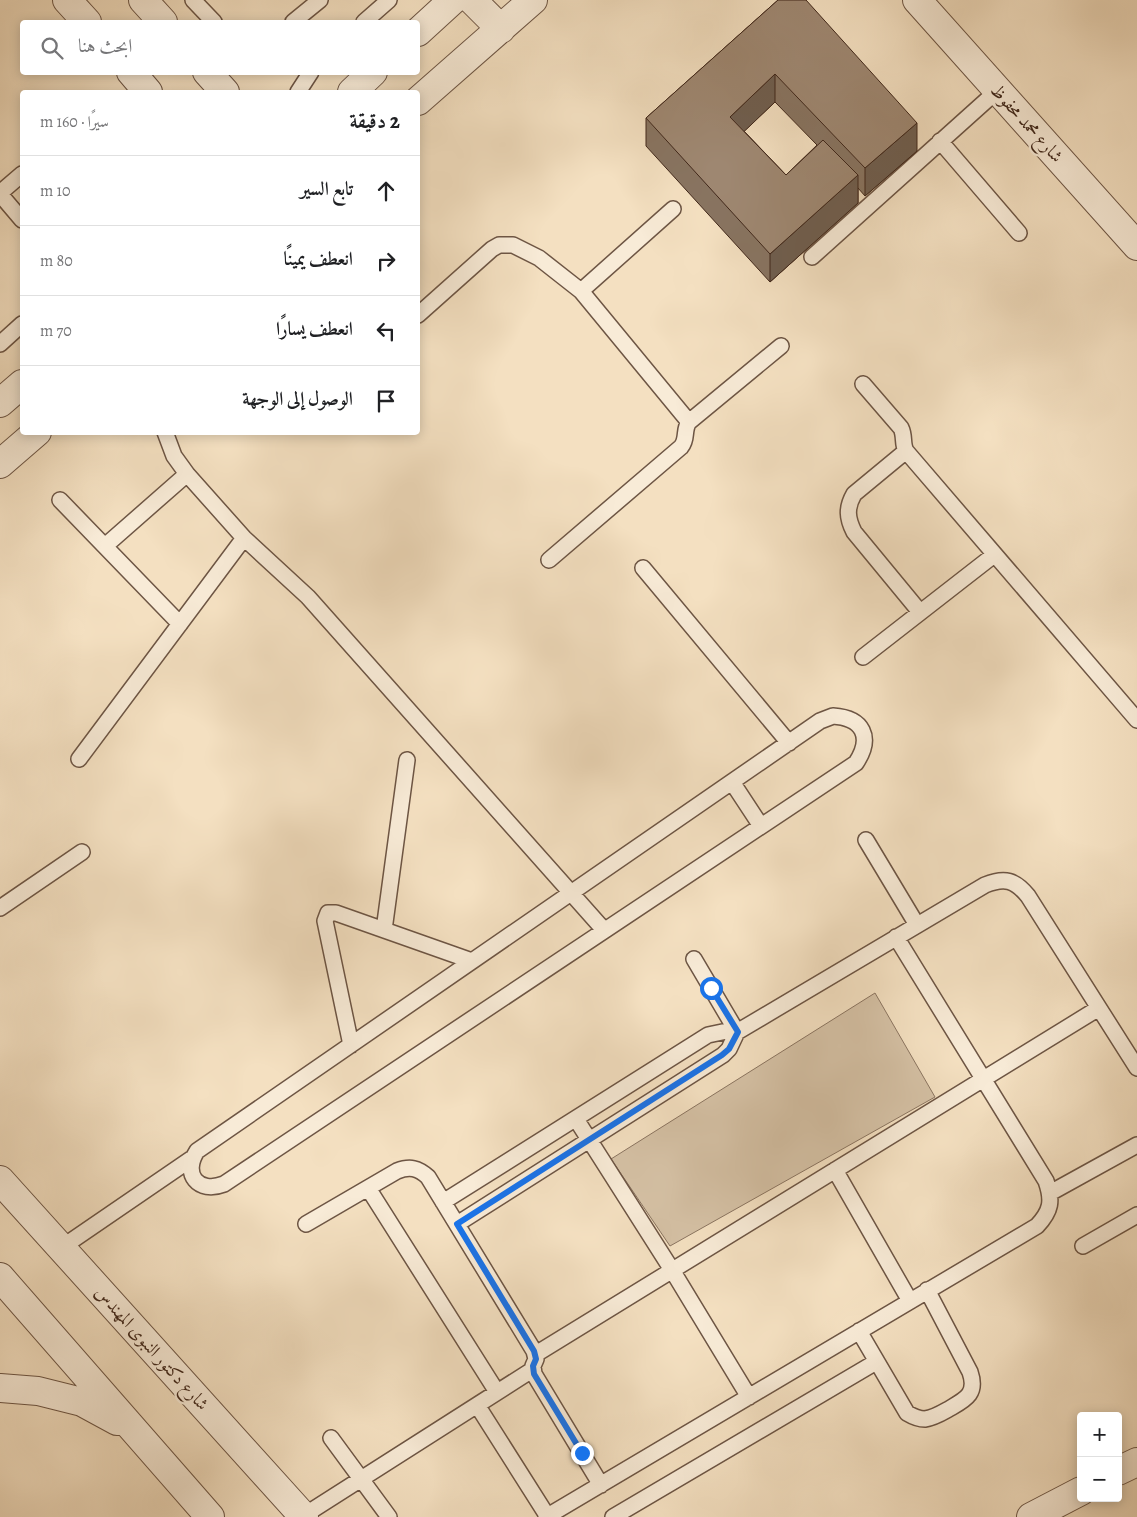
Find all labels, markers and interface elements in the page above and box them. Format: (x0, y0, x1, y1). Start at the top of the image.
search box (20, 20, 420, 75)
text: ابحث هنا (78, 33, 132, 59)
icon: search (38, 34, 66, 62)
street label: شارع محمد محفوظ (983, 78, 1069, 170)
text: 2 دقيقة (350, 107, 400, 135)
text: سيرًا · 160 m (40, 111, 109, 133)
text: تابع السير (300, 176, 353, 202)
icon: ahead (372, 177, 400, 205)
text: 10 m (40, 180, 71, 202)
text: انعطف يمينًا (283, 246, 353, 272)
icon: right (372, 247, 400, 275)
text: 80 m (40, 250, 73, 272)
text: انعطف يسارًا (276, 316, 353, 342)
icon: left (372, 317, 400, 345)
text: 70 m (40, 320, 72, 342)
text: الوصول إلى الوجهة (242, 386, 353, 412)
icon: arrive (372, 387, 400, 415)
route start (700, 977, 723, 1000)
street label: شارع دكتور النبوى المهندس (87, 1281, 214, 1418)
map controls (1077, 1412, 1122, 1502)
button: + (1077, 1412, 1122, 1457)
route end (571, 1442, 594, 1465)
button: − (1077, 1457, 1122, 1502)

